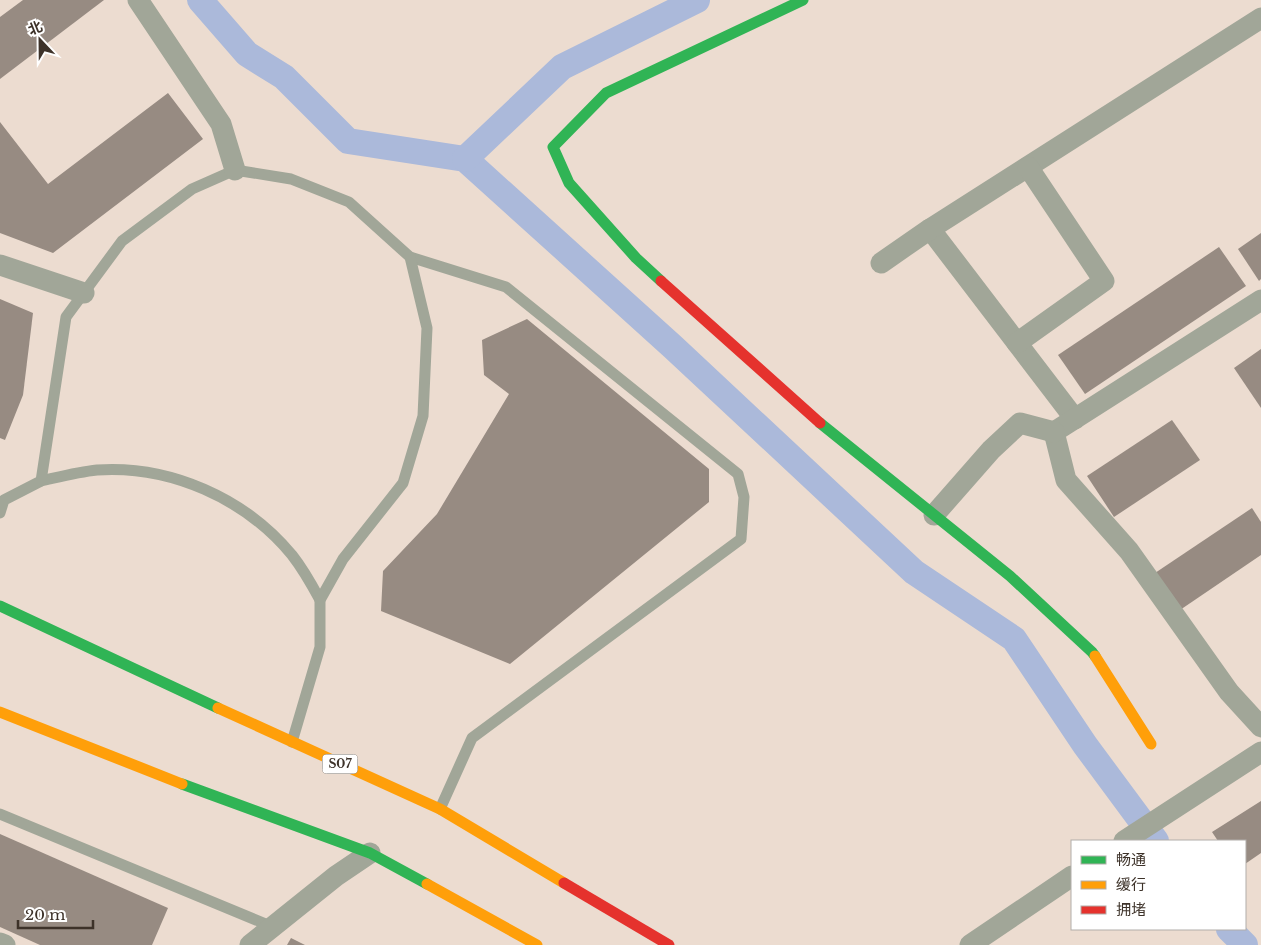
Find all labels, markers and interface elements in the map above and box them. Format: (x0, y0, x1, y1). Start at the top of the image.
north arrow (15, 15, 65, 65)
text: 北 (25, 17, 45, 39)
road number: S07 (322, 754, 358, 774)
legend (1071, 840, 1246, 930)
text: 畅通 (1116, 850, 1146, 869)
text: 缓行 (1116, 875, 1146, 894)
scale bar (18, 898, 92, 930)
text: 拥堵 (1116, 900, 1146, 919)
text: 20 m (25, 905, 65, 924)

